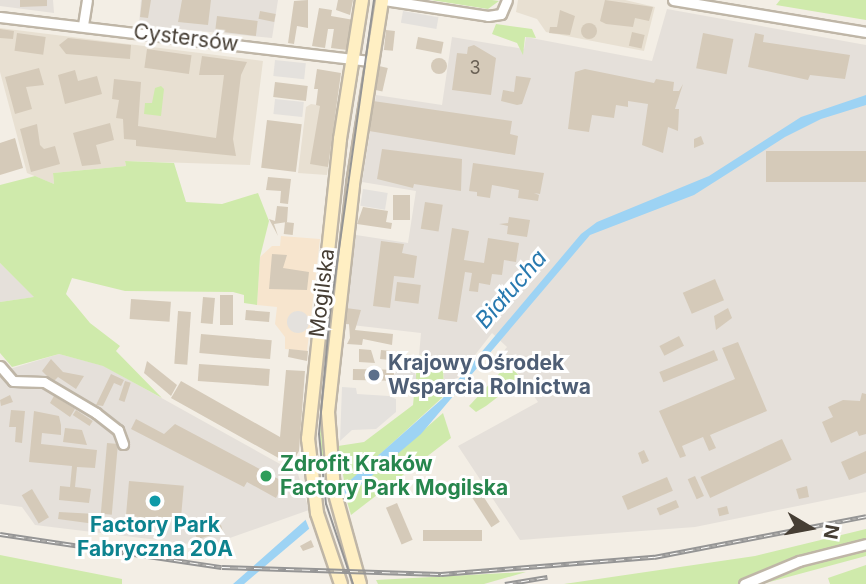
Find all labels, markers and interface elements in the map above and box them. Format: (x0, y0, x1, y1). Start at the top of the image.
street label: Cystersów (132, 19, 240, 57)
house number: 3 (469, 57, 481, 79)
water label: Białucha (469, 244, 553, 334)
street label: Mogilska (304, 247, 340, 339)
place label: Krajowy Ośrodek Wsparcia Rolnictwa (388, 350, 591, 400)
marker: Krajowy Ośrodek Wsparcia Rolnictwa (366, 367, 382, 383)
place label: Zdrofit Kraków Factory Park Mogilska (280, 451, 508, 501)
marker: Zdrofit Kraków Factory Park Mogilska (258, 468, 274, 484)
marker: Factory Park Fabryczna 20A (147, 493, 163, 509)
north arrow (775, 493, 845, 563)
place label: Factory Park Fabryczna 20A (77, 512, 233, 562)
text: N (819, 523, 844, 541)

